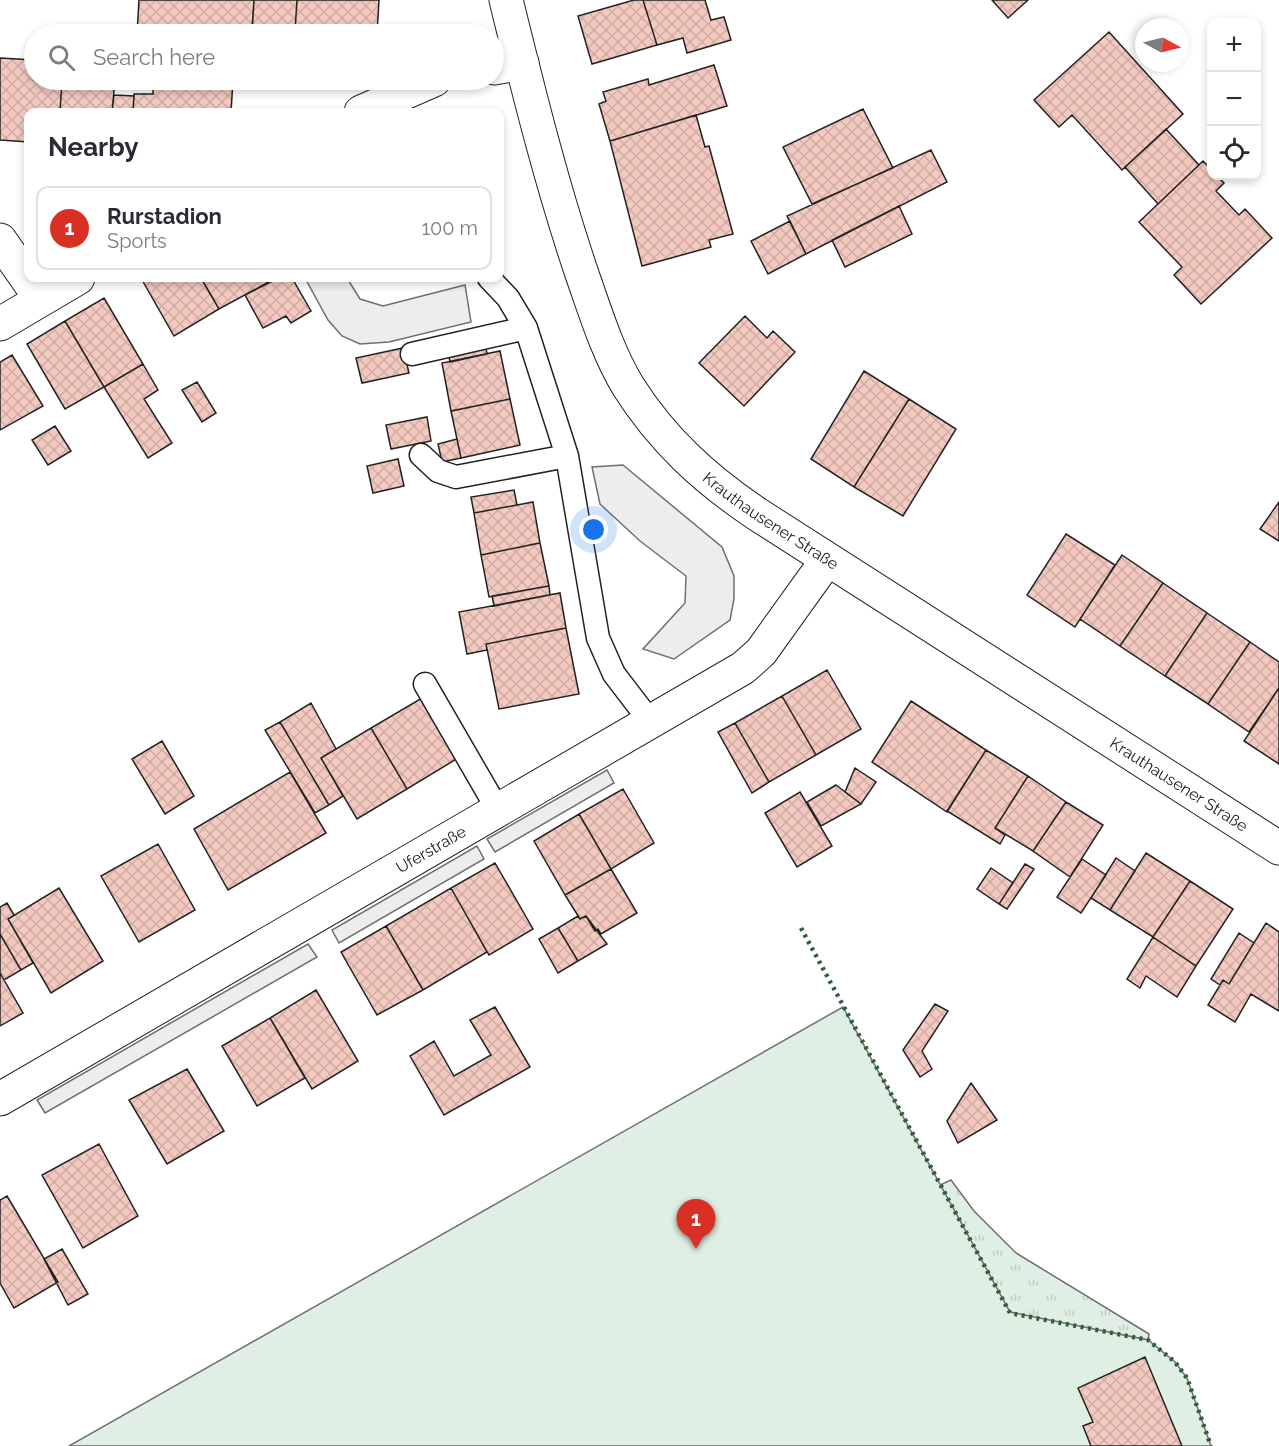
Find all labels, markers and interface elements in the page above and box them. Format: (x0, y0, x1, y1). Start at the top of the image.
north arrow (1135, 18, 1189, 72)
map controls (1207, 18, 1261, 180)
button: + (1207, 18, 1261, 72)
search box (24, 24, 504, 90)
icon: search (45, 41, 78, 74)
text: Search here (93, 44, 215, 70)
button: − (1207, 72, 1261, 126)
button: locate (1207, 126, 1261, 180)
text: Nearby (48, 132, 138, 162)
text: Rurstadion (107, 203, 222, 229)
text: 1 (65, 216, 74, 240)
text: 100 m (421, 216, 478, 240)
text: Sports (107, 229, 167, 253)
street label: Krauthausener Straße (699, 468, 842, 573)
your location (579, 515, 608, 544)
street label: Krauthausener Straße (1107, 733, 1252, 835)
street label: Uferstraße (392, 821, 469, 877)
pin: 1 (676, 1200, 716, 1249)

